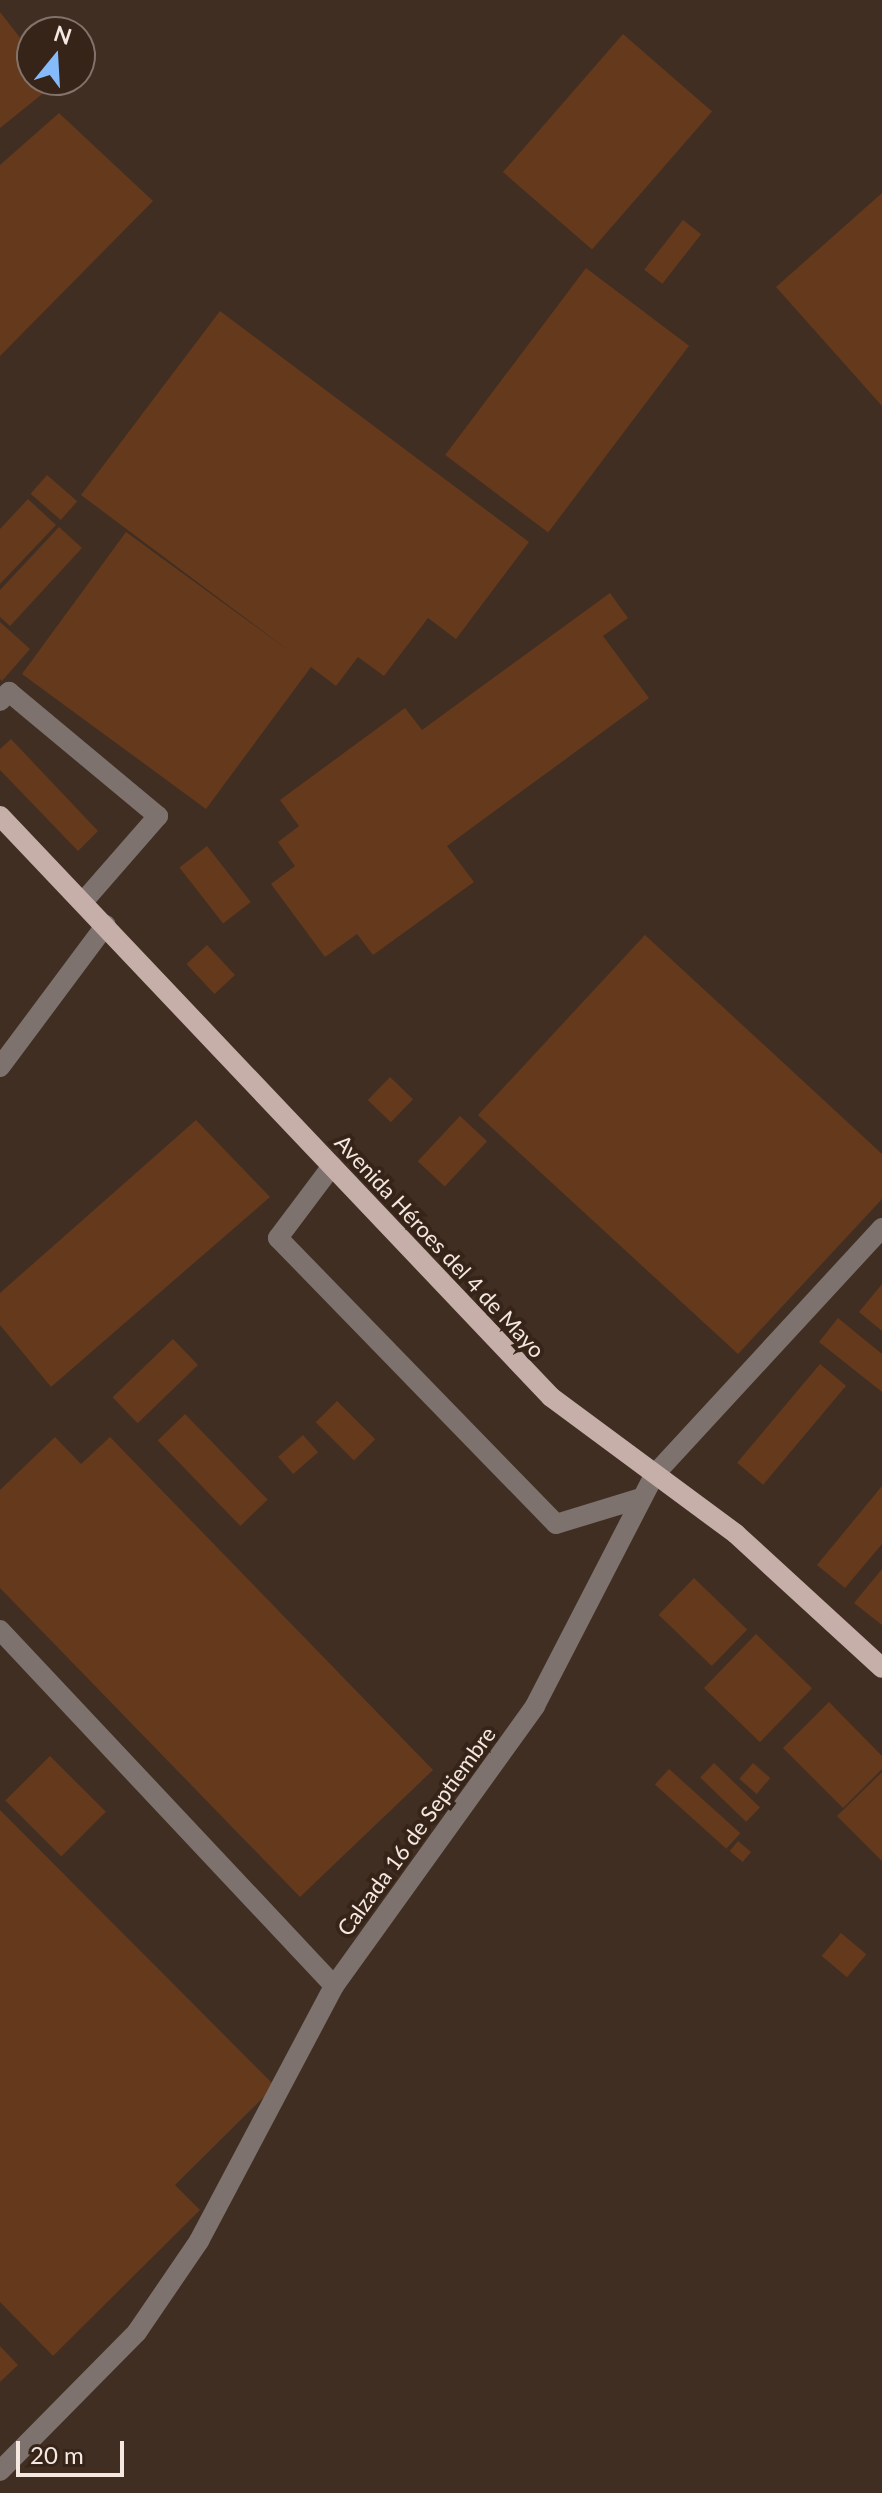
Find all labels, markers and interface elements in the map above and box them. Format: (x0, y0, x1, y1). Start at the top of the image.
north arrow (16, 16, 96, 96)
text: N (51, 19, 75, 50)
street label: Avenida Héroes del 4 de Mayo (330, 1129, 550, 1363)
street label: Calzada 16 de Septiembre (331, 1721, 501, 1941)
scale bar (20, 2425, 128, 2475)
text: 20 m (30, 2440, 84, 2469)

